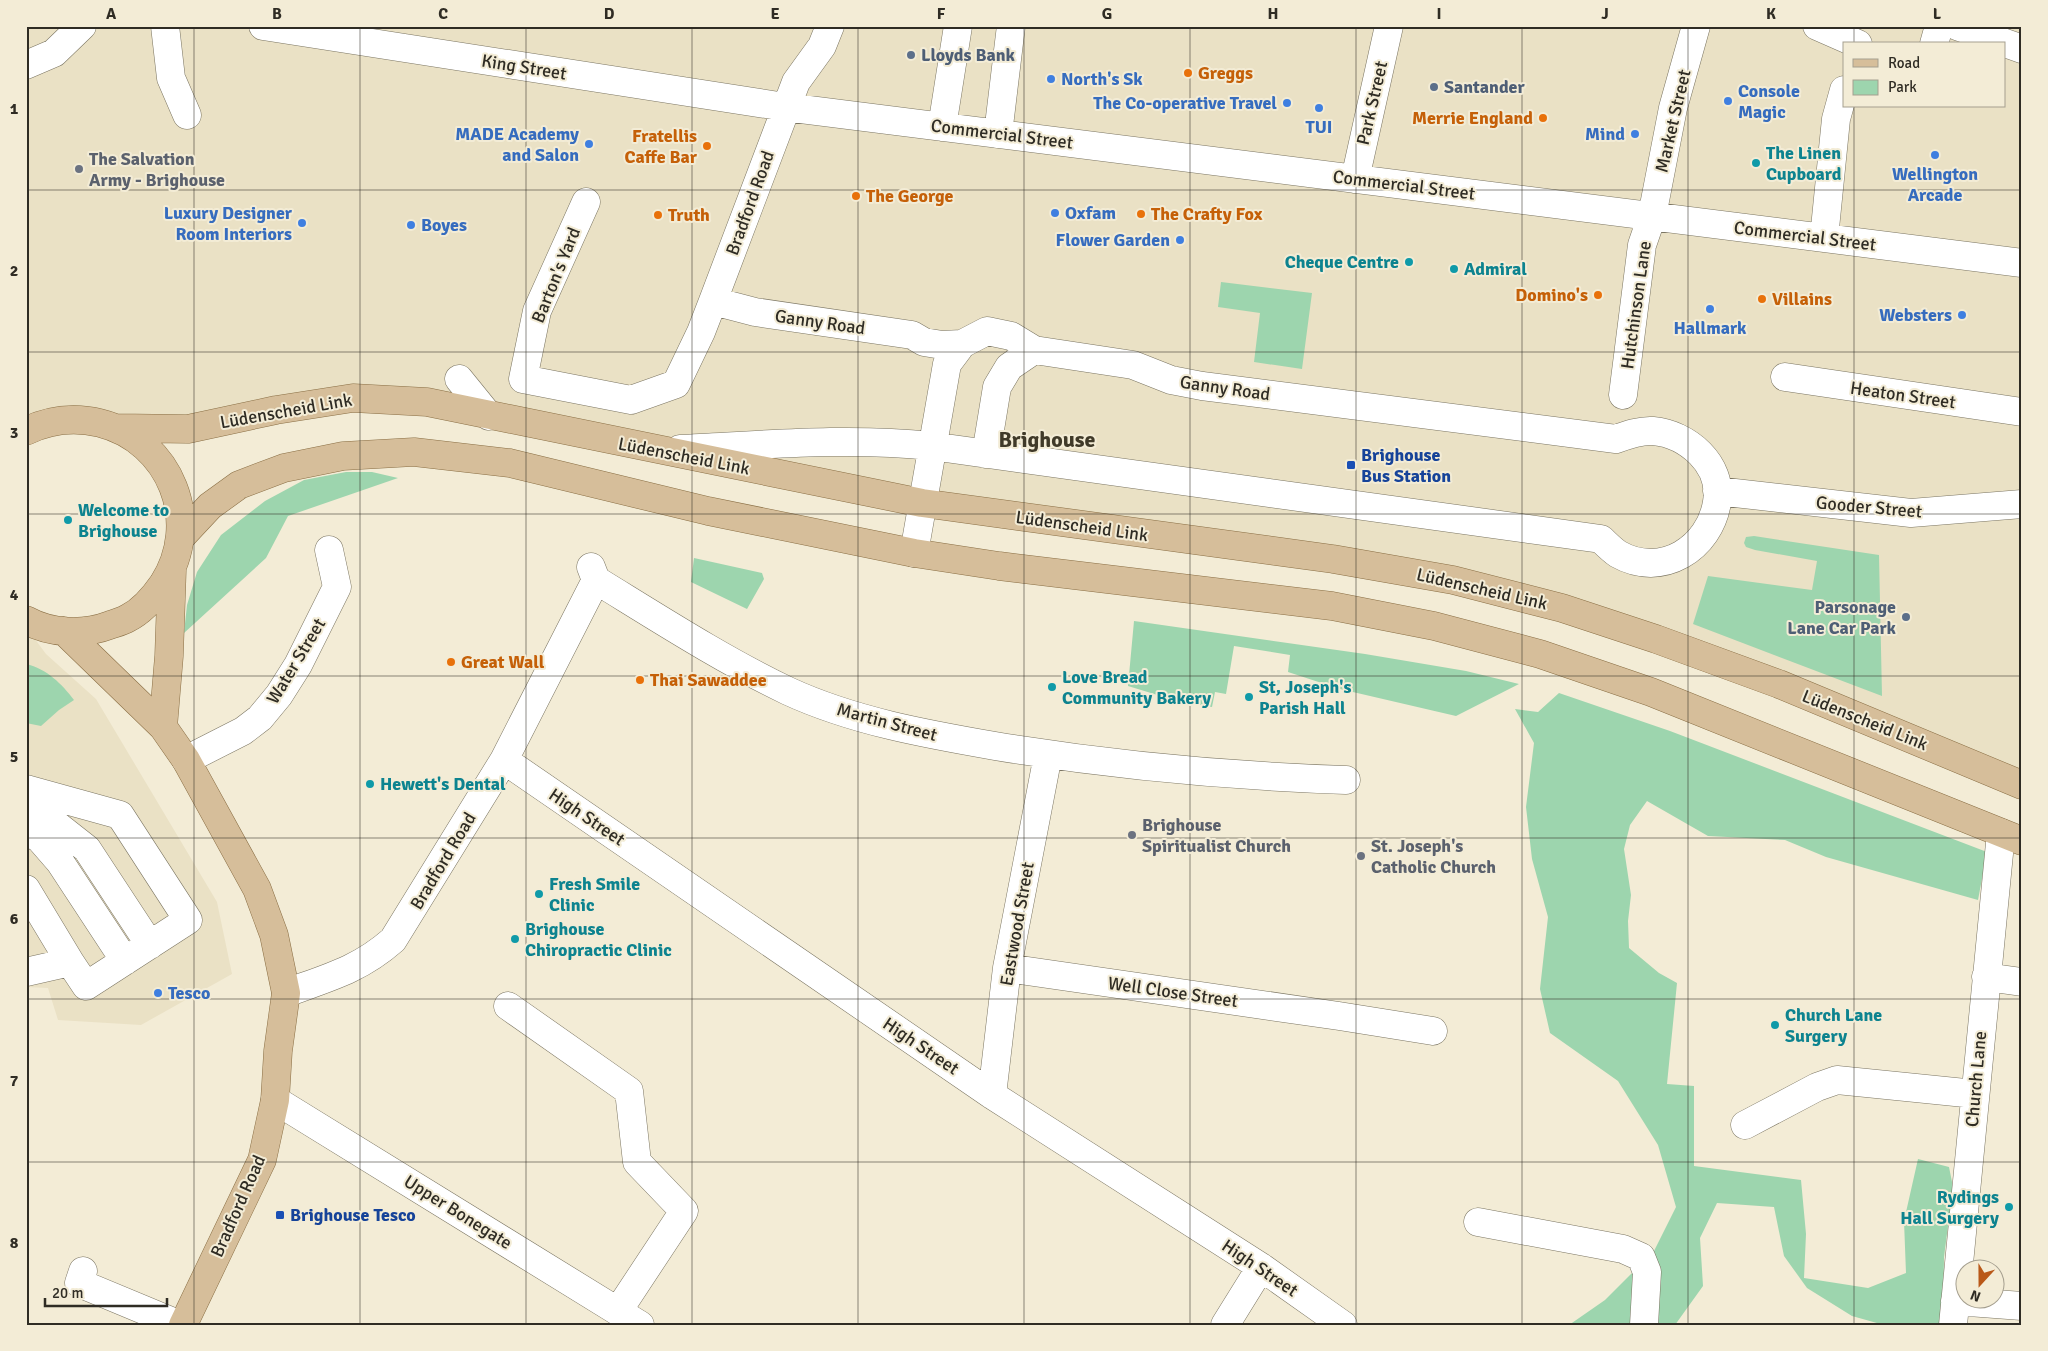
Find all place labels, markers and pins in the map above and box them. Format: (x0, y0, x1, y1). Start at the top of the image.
place label: Lloyds Bank (921, 44, 1016, 66)
marker: Lloyds Bank (905, 49, 917, 61)
place label: Greggs (1198, 62, 1253, 84)
marker: Greggs (1182, 67, 1194, 79)
place label: North's Sk (1061, 68, 1143, 90)
marker: North's Sk (1045, 73, 1057, 85)
place label: Santander (1444, 76, 1526, 98)
place label: Console Magic (1738, 80, 1800, 123)
marker: Santander (1428, 81, 1440, 93)
place label: The Co-operative Travel (1093, 92, 1277, 114)
marker: Console Magic (1722, 95, 1734, 107)
marker: The Co-operative Travel (1281, 97, 1293, 109)
marker: TUI (1313, 102, 1325, 114)
place label: Merrie England (1412, 107, 1533, 129)
marker: Merrie England (1537, 112, 1549, 124)
place label: TUI (1306, 116, 1332, 138)
place label: MADE Academy and Salon (455, 123, 579, 166)
place label: Mind (1585, 123, 1625, 145)
place label: Fratellis Caffe Bar (625, 125, 698, 168)
marker: Mind (1629, 128, 1641, 140)
marker: MADE Academy and Salon (583, 138, 595, 150)
marker: Fratellis Caffe Bar (701, 140, 713, 152)
place label: The Linen Cupboard (1766, 142, 1842, 185)
place label: The Salvation Army - Brighouse (89, 148, 225, 191)
marker: Wellington Arcade (1929, 149, 1941, 161)
marker: The Linen Cupboard (1750, 157, 1762, 169)
marker: The Salvation Army - Brighouse (73, 163, 85, 175)
place label: Wellington Arcade (1892, 163, 1978, 206)
place label: The George (866, 185, 954, 207)
marker: The George (850, 190, 862, 202)
place label: Luxury Designer Room Interiors (164, 202, 293, 245)
place label: Oxfam (1065, 202, 1116, 224)
place label: The Crafty Fox (1151, 203, 1263, 225)
place label: Truth (668, 204, 710, 226)
marker: Oxfam (1049, 207, 1061, 219)
marker: The Crafty Fox (1135, 208, 1147, 220)
marker: Truth (652, 209, 664, 221)
place label: Boyes (421, 214, 467, 236)
marker: Luxury Designer Room Interiors (296, 217, 308, 229)
marker: Boyes (405, 219, 417, 231)
place label: Flower Garden (1056, 229, 1170, 251)
marker: Flower Garden (1174, 234, 1186, 246)
place label: Cheque Centre (1285, 251, 1399, 273)
marker: Cheque Centre (1403, 256, 1415, 268)
place label: Admiral (1464, 258, 1527, 280)
marker: Admiral (1448, 263, 1460, 275)
place label: Domino's (1515, 284, 1588, 306)
place label: Villains (1772, 288, 1832, 310)
marker: Domino's (1592, 289, 1604, 301)
marker: Villains (1756, 293, 1768, 305)
marker: Hallmark (1704, 303, 1716, 315)
place label: Websters (1879, 304, 1952, 326)
marker: Websters (1956, 309, 1968, 321)
place label: Hallmark (1673, 317, 1747, 339)
place label: Brighouse Bus Station (1361, 444, 1451, 487)
marker: Brighouse Bus Station (1345, 459, 1357, 471)
place label: Welcome to Brighouse (78, 499, 169, 542)
marker: Welcome to Brighouse (62, 514, 74, 526)
place label: Parsonage Lane Car Park (1787, 596, 1897, 639)
marker: Parsonage Lane Car Park (1900, 611, 1912, 623)
place label: Great Wall (461, 651, 545, 673)
marker: Great Wall (445, 656, 457, 668)
place label: Love Bread Community Bakery (1062, 666, 1211, 709)
place label: Thai Sawaddee (650, 669, 767, 691)
marker: Thai Sawaddee (634, 674, 646, 686)
place label: St, Joseph's Parish Hall (1259, 676, 1351, 719)
marker: Love Bread Community Bakery (1046, 681, 1058, 693)
marker: St, Joseph's Parish Hall (1243, 691, 1255, 703)
place label: Hewett's Dental (380, 773, 506, 795)
marker: Hewett's Dental (364, 778, 376, 790)
place label: Brighouse Spiritualist Church (1142, 814, 1291, 857)
marker: Brighouse Spiritualist Church (1126, 829, 1138, 841)
place label: St. Joseph's Catholic Church (1371, 835, 1496, 878)
marker: St. Joseph's Catholic Church (1355, 850, 1367, 862)
place label: Fresh Smile Clinic (549, 873, 640, 916)
marker: Fresh Smile Clinic (533, 888, 545, 900)
place label: Brighouse Chiropractic Clinic (525, 918, 672, 961)
marker: Brighouse Chiropractic Clinic (509, 933, 521, 945)
place label: Tesco (168, 982, 210, 1004)
marker: Tesco (152, 987, 164, 999)
place label: Church Lane Surgery (1785, 1004, 1882, 1047)
marker: Church Lane Surgery (1769, 1019, 1781, 1031)
place label: Rydings Hall Surgery (1900, 1186, 1999, 1229)
marker: Rydings Hall Surgery (2003, 1201, 2015, 1213)
place label: Brighouse Tesco (290, 1204, 416, 1226)
marker: Brighouse Tesco (274, 1209, 286, 1221)

